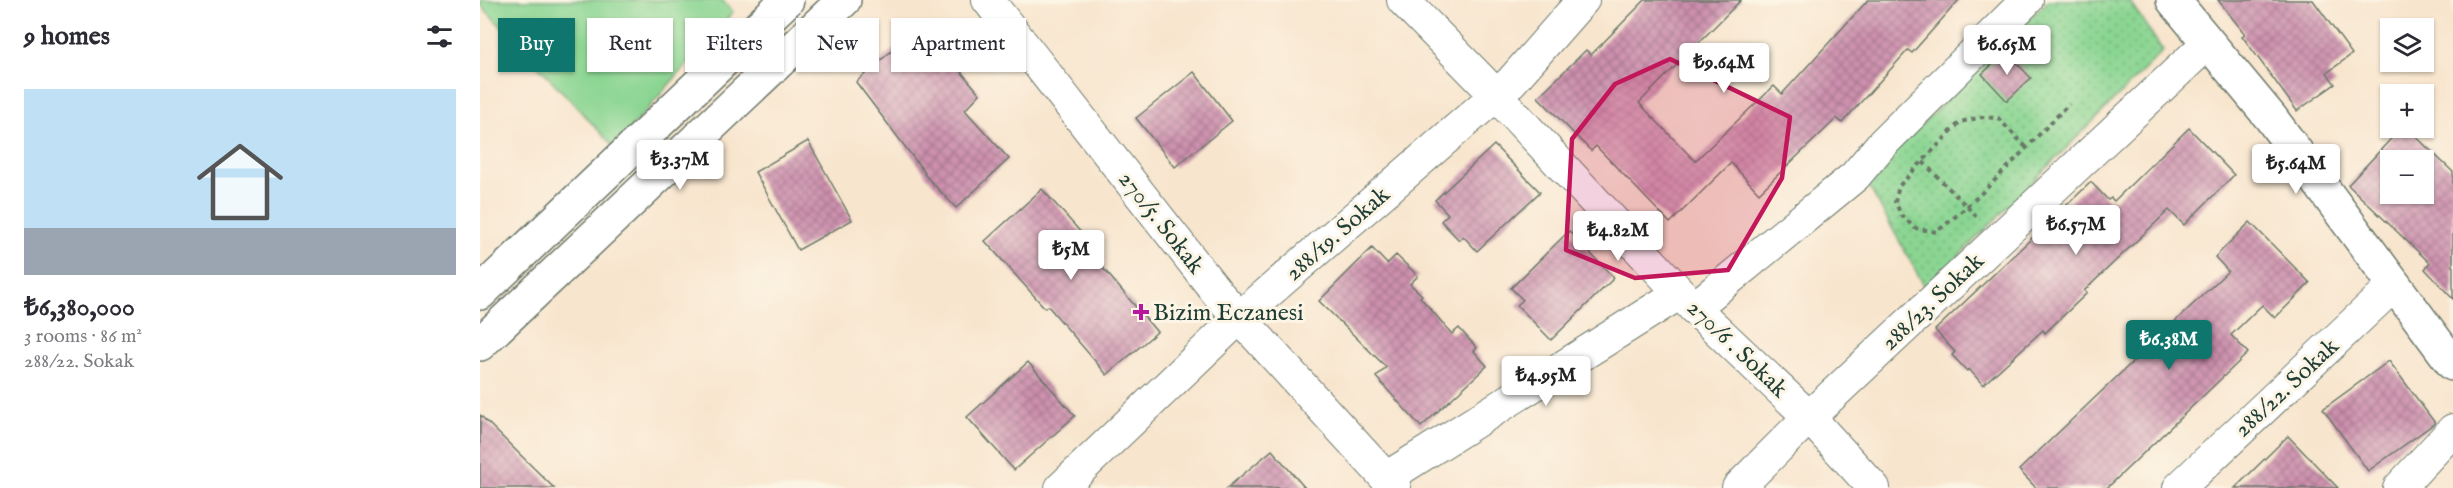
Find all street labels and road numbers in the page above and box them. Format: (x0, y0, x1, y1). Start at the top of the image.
street label: 270/5. Sokak (1111, 165, 1211, 281)
street label: 288/19. Sokak (1279, 180, 1397, 288)
street label: 288/23. Sokak (1875, 246, 1991, 358)
street label: 270/6 . Sokak (1680, 293, 1794, 405)
street label: 288/22. Sokak (2228, 332, 2346, 445)

